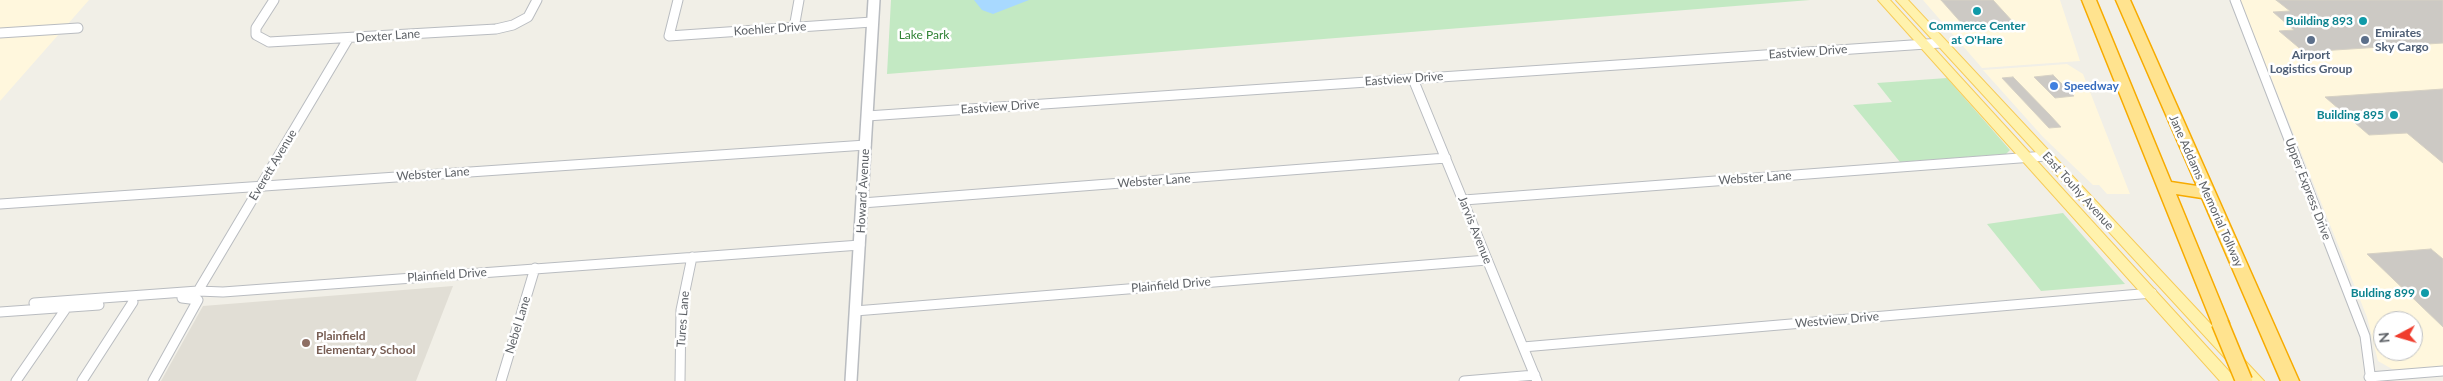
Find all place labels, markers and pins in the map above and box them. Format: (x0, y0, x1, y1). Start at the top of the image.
marker: Commerce Center at O'Hare (1971, 5, 1983, 17)
place label: Building 893 (2286, 14, 2353, 28)
marker: Building 893 (2357, 15, 2369, 27)
place label: Commerce Center at O'Hare (1929, 19, 2025, 47)
place label: Emirates Sky Cargo (2375, 26, 2429, 54)
marker: Airport Logistics Group (2305, 34, 2317, 46)
marker: Emirates Sky Cargo (2359, 34, 2371, 46)
place label: Airport Logistics Group (2270, 48, 2352, 76)
place label: Speedway (2064, 79, 2119, 93)
marker: Speedway (2048, 80, 2060, 92)
place label: Building 895 (2317, 108, 2384, 122)
marker: Building 895 (2388, 109, 2400, 121)
place label: Bulding 899 (2351, 286, 2415, 300)
marker: Bulding 899 (2419, 287, 2431, 299)
place label: Plainfield Elementary School (316, 329, 416, 357)
marker: Plainfield Elementary School (300, 337, 312, 349)

